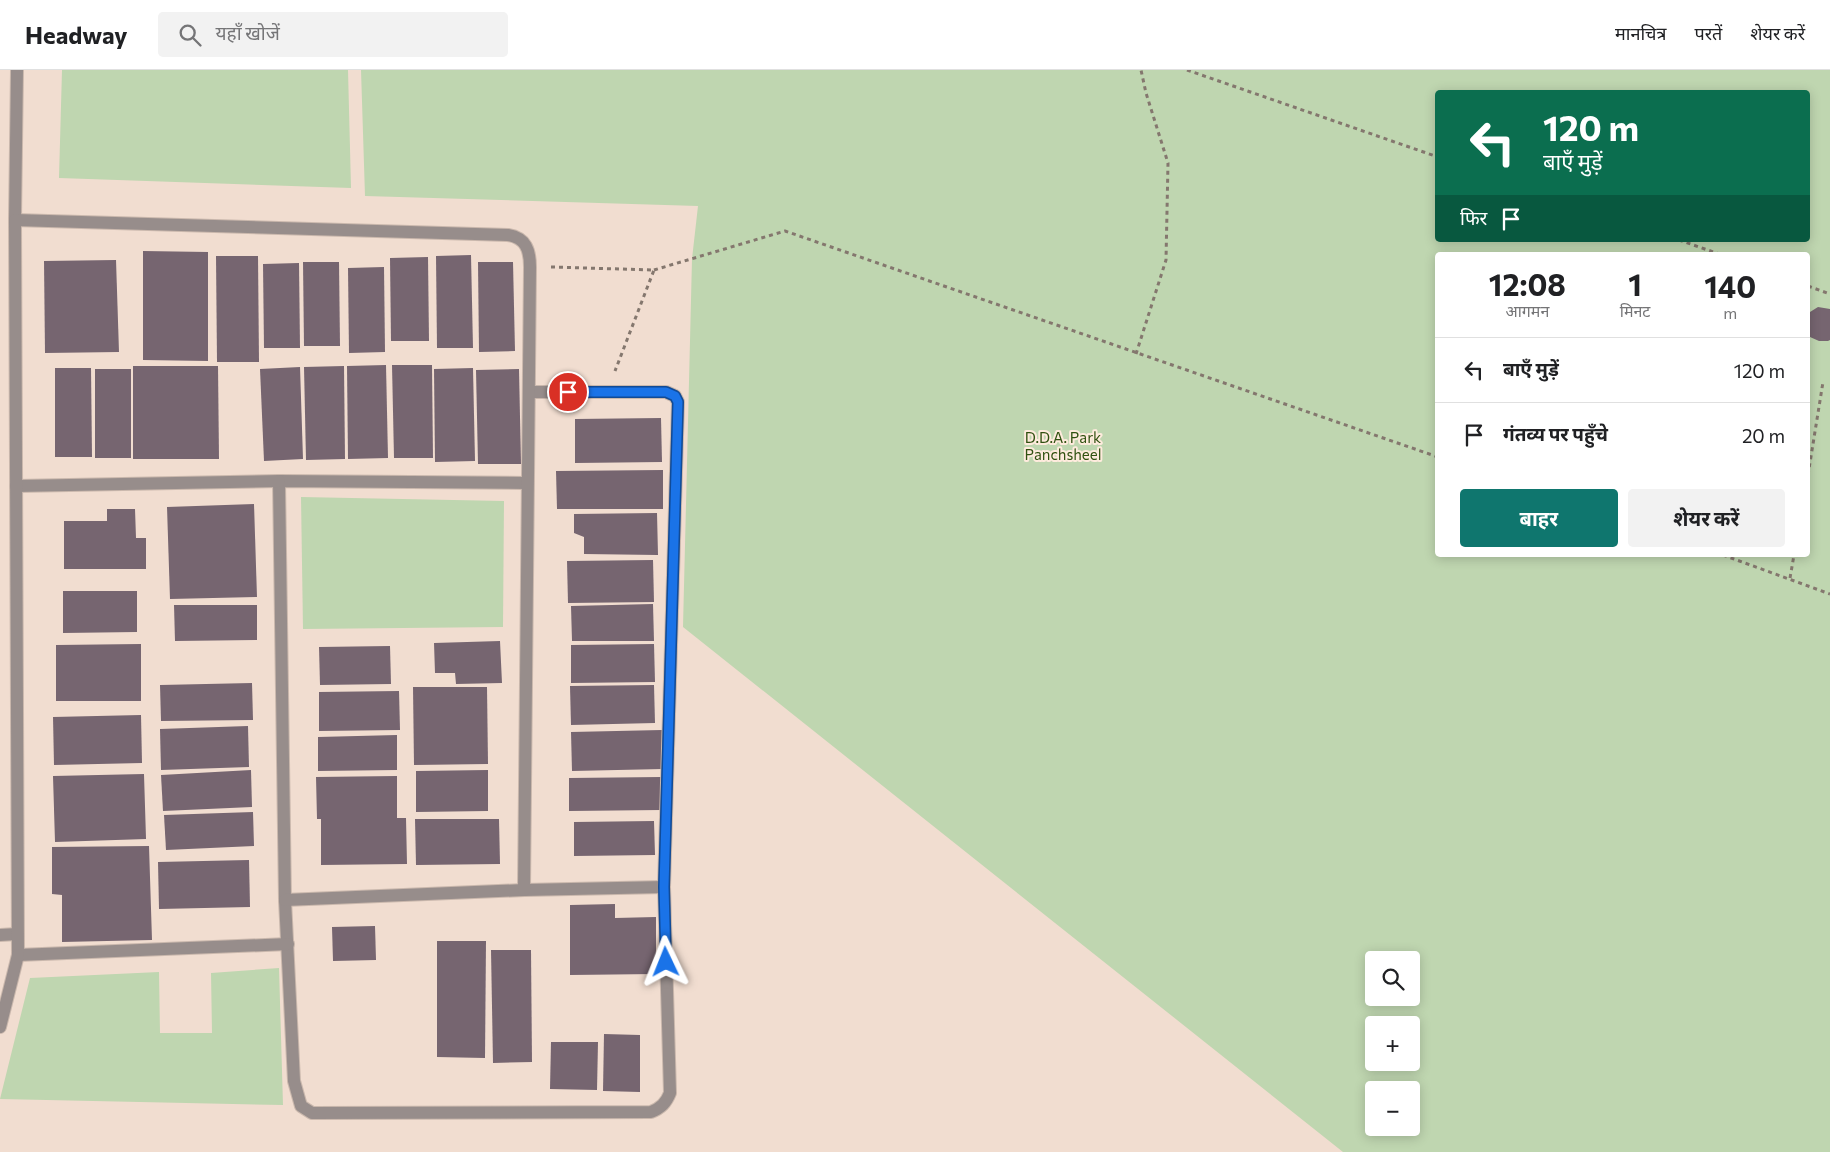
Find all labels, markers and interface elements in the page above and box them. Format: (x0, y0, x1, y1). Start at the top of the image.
search box (158, 12, 508, 57)
text: Headway (25, 20, 128, 49)
icon: search (176, 21, 204, 49)
text: यहाँ खोजें (216, 21, 280, 44)
text: मानचित्र (1615, 22, 1666, 44)
text: परतें (1694, 22, 1722, 44)
text: शेयर करें (1750, 22, 1805, 44)
text: 120 m (1543, 105, 1639, 148)
icon: left (1460, 110, 1525, 175)
text: बाएँ मुड़ें (1543, 148, 1603, 175)
icon: arrive (1497, 205, 1525, 233)
text: फिर (1460, 206, 1487, 229)
text: 12:08 (1489, 265, 1566, 302)
text: 1 (1628, 265, 1642, 302)
text: 140 (1704, 267, 1756, 304)
text: आगमन (1505, 301, 1549, 320)
text: मिनट (1620, 301, 1650, 320)
text: m (1723, 303, 1737, 322)
icon: left (1460, 356, 1488, 384)
text: बाएँ मुड़ें (1503, 357, 1559, 380)
text: 120 m (1734, 359, 1785, 382)
pin (547, 371, 589, 413)
icon: arrive (554, 378, 582, 406)
icon: arrive (1460, 421, 1488, 449)
text: गंतव्य पर पहुँचे (1503, 422, 1608, 445)
text: 20 m (1742, 424, 1785, 447)
park label: D.D.A. Park Panchsheel (1025, 428, 1101, 463)
button: बाहर (1460, 489, 1618, 547)
button: शेयर करें (1628, 489, 1785, 547)
position arrow (639, 935, 691, 987)
map controls (1365, 951, 1420, 1136)
button: search (1365, 951, 1420, 1006)
button: + (1365, 1016, 1420, 1071)
button: − (1365, 1081, 1420, 1136)

